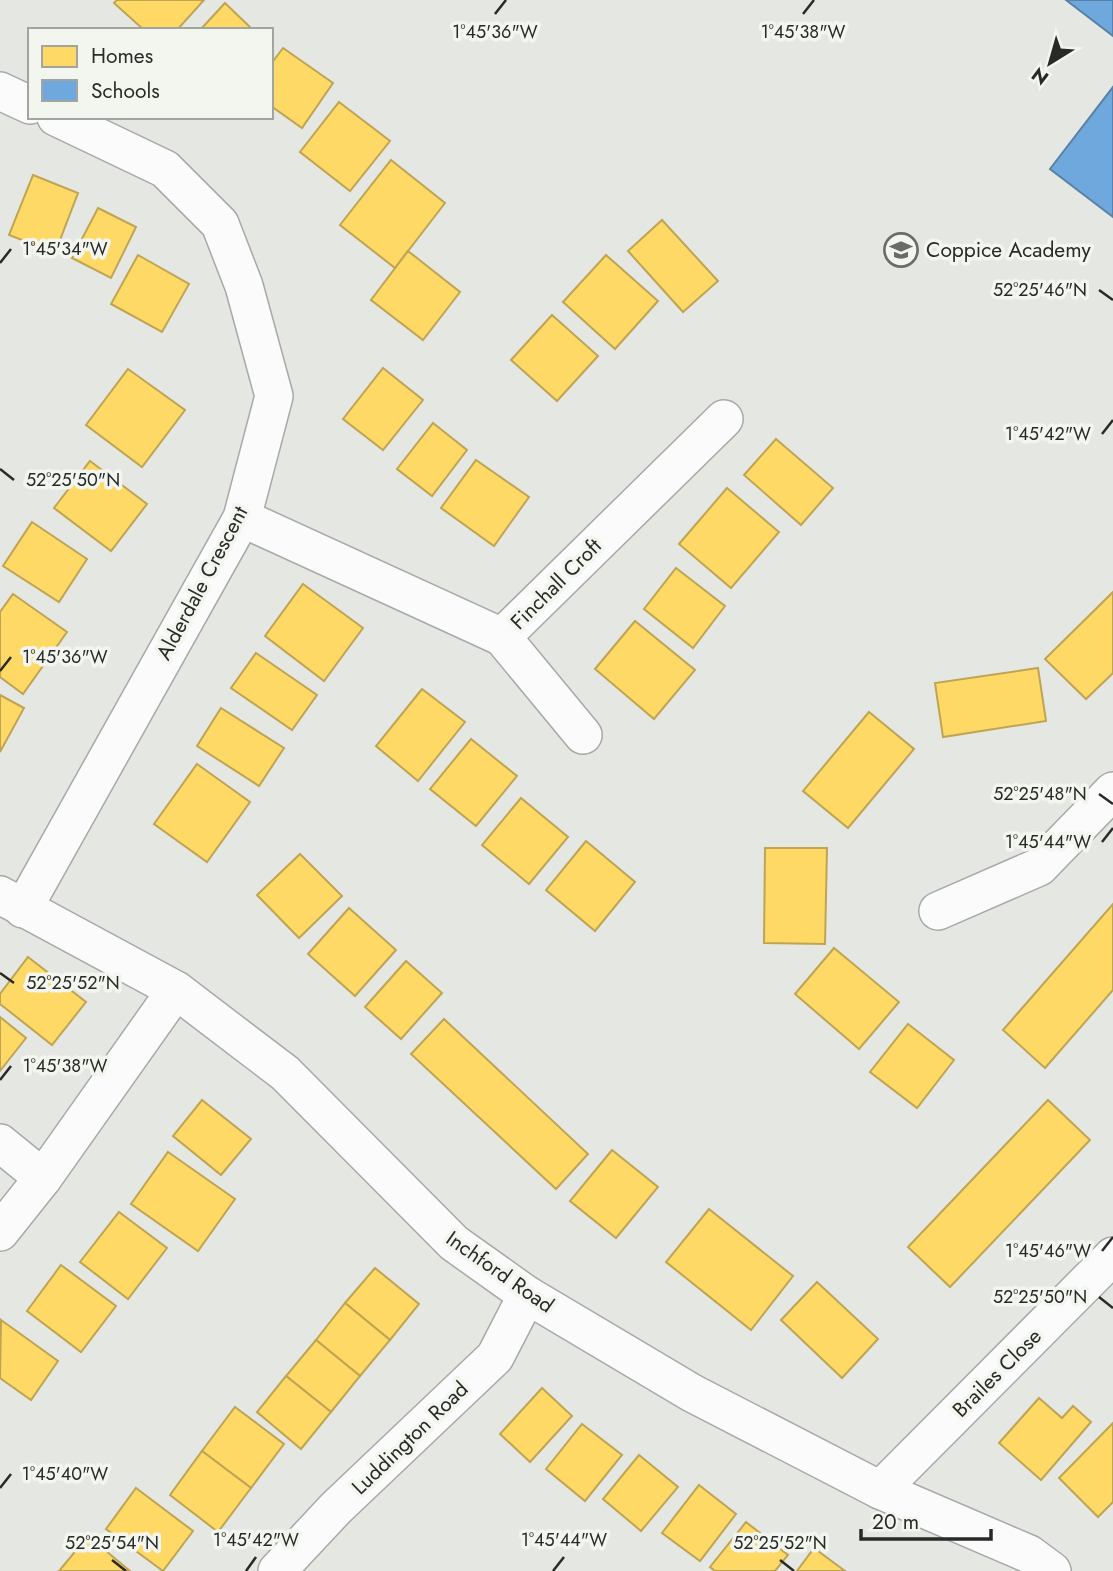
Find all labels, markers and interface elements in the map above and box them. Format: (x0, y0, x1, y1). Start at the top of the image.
text: 1°45'36"W (452, 19, 538, 45)
text: 1°45'38"W (761, 19, 846, 45)
legend (28, 28, 273, 119)
north arrow (1015, 28, 1085, 98)
text: Homes (91, 41, 153, 71)
text: N (1026, 61, 1054, 92)
text: Schools (91, 76, 160, 106)
school or university icon: Coppice Academy (882, 231, 920, 269)
place label: Coppice Academy (926, 235, 1091, 265)
text: 1°45'34"W (22, 236, 108, 262)
text: 52°25'46"N (993, 277, 1087, 303)
text: 1°45'42"W (1005, 421, 1091, 447)
text: 52°25'50"N (26, 467, 120, 493)
street label: Alderdale Crescent (149, 501, 255, 665)
street label: Finchall Croft (504, 532, 608, 636)
text: 1°45'36"W (22, 644, 108, 670)
text: 52°25'48"N (993, 781, 1087, 807)
text: 1°45'44"W (1005, 829, 1091, 855)
text: 52°25'52"N (26, 970, 120, 996)
text: 1°45'38"W (23, 1053, 108, 1079)
street label: Inchford Road (440, 1224, 560, 1320)
text: 1°45'46"W (1005, 1238, 1091, 1264)
text: 52°25'50"N (993, 1284, 1087, 1310)
street label: Brailes Close (946, 1322, 1048, 1424)
street label: Luddington Road (345, 1375, 475, 1501)
text: 1°45'40"W (22, 1461, 108, 1487)
scale bar (861, 1498, 990, 1542)
text: 20 m (872, 1507, 919, 1537)
text: 1°45'42"W (213, 1527, 299, 1553)
text: 1°45'44"W (521, 1527, 607, 1553)
text: 52°25'54"N (65, 1530, 159, 1556)
text: 52°25'52"N (733, 1530, 827, 1556)

